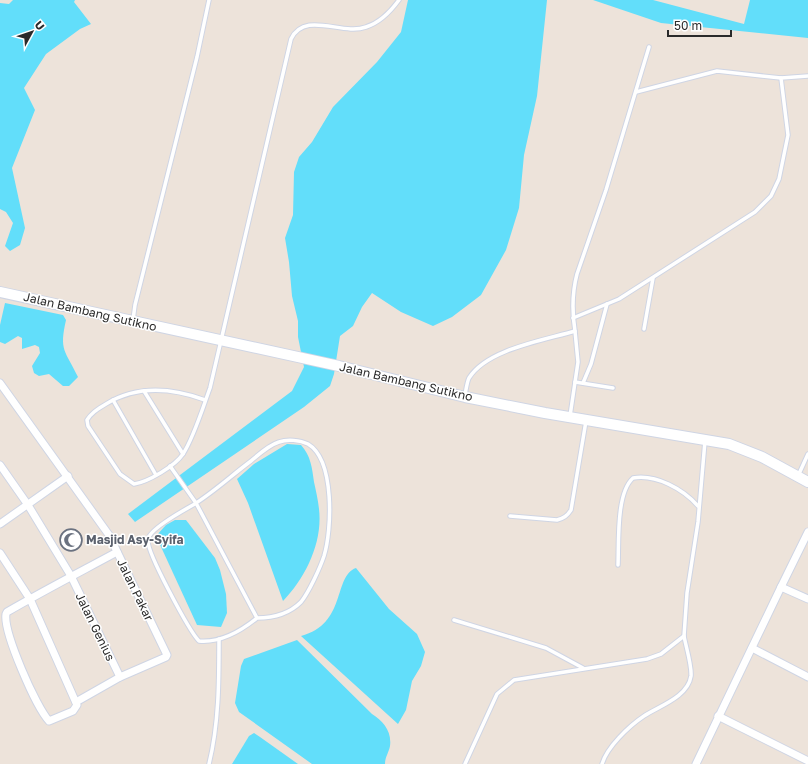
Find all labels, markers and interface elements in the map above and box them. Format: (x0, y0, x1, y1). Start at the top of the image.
north arrow (12, 12, 52, 52)
scale bar (668, 12, 731, 38)
text: U (32, 18, 48, 33)
text: 50 m (674, 18, 702, 33)
street label: Jalan Bambang Sutikno (22, 289, 158, 334)
street label: Jalan Bambang Sutikno (338, 359, 474, 404)
mosque icon: Masjid Asy-Syifa (58, 527, 84, 553)
place label: Masjid Asy-Syifa (86, 532, 183, 547)
street label: Jalan Pakar (114, 556, 157, 623)
street label: Jalan Genius (72, 590, 118, 663)

